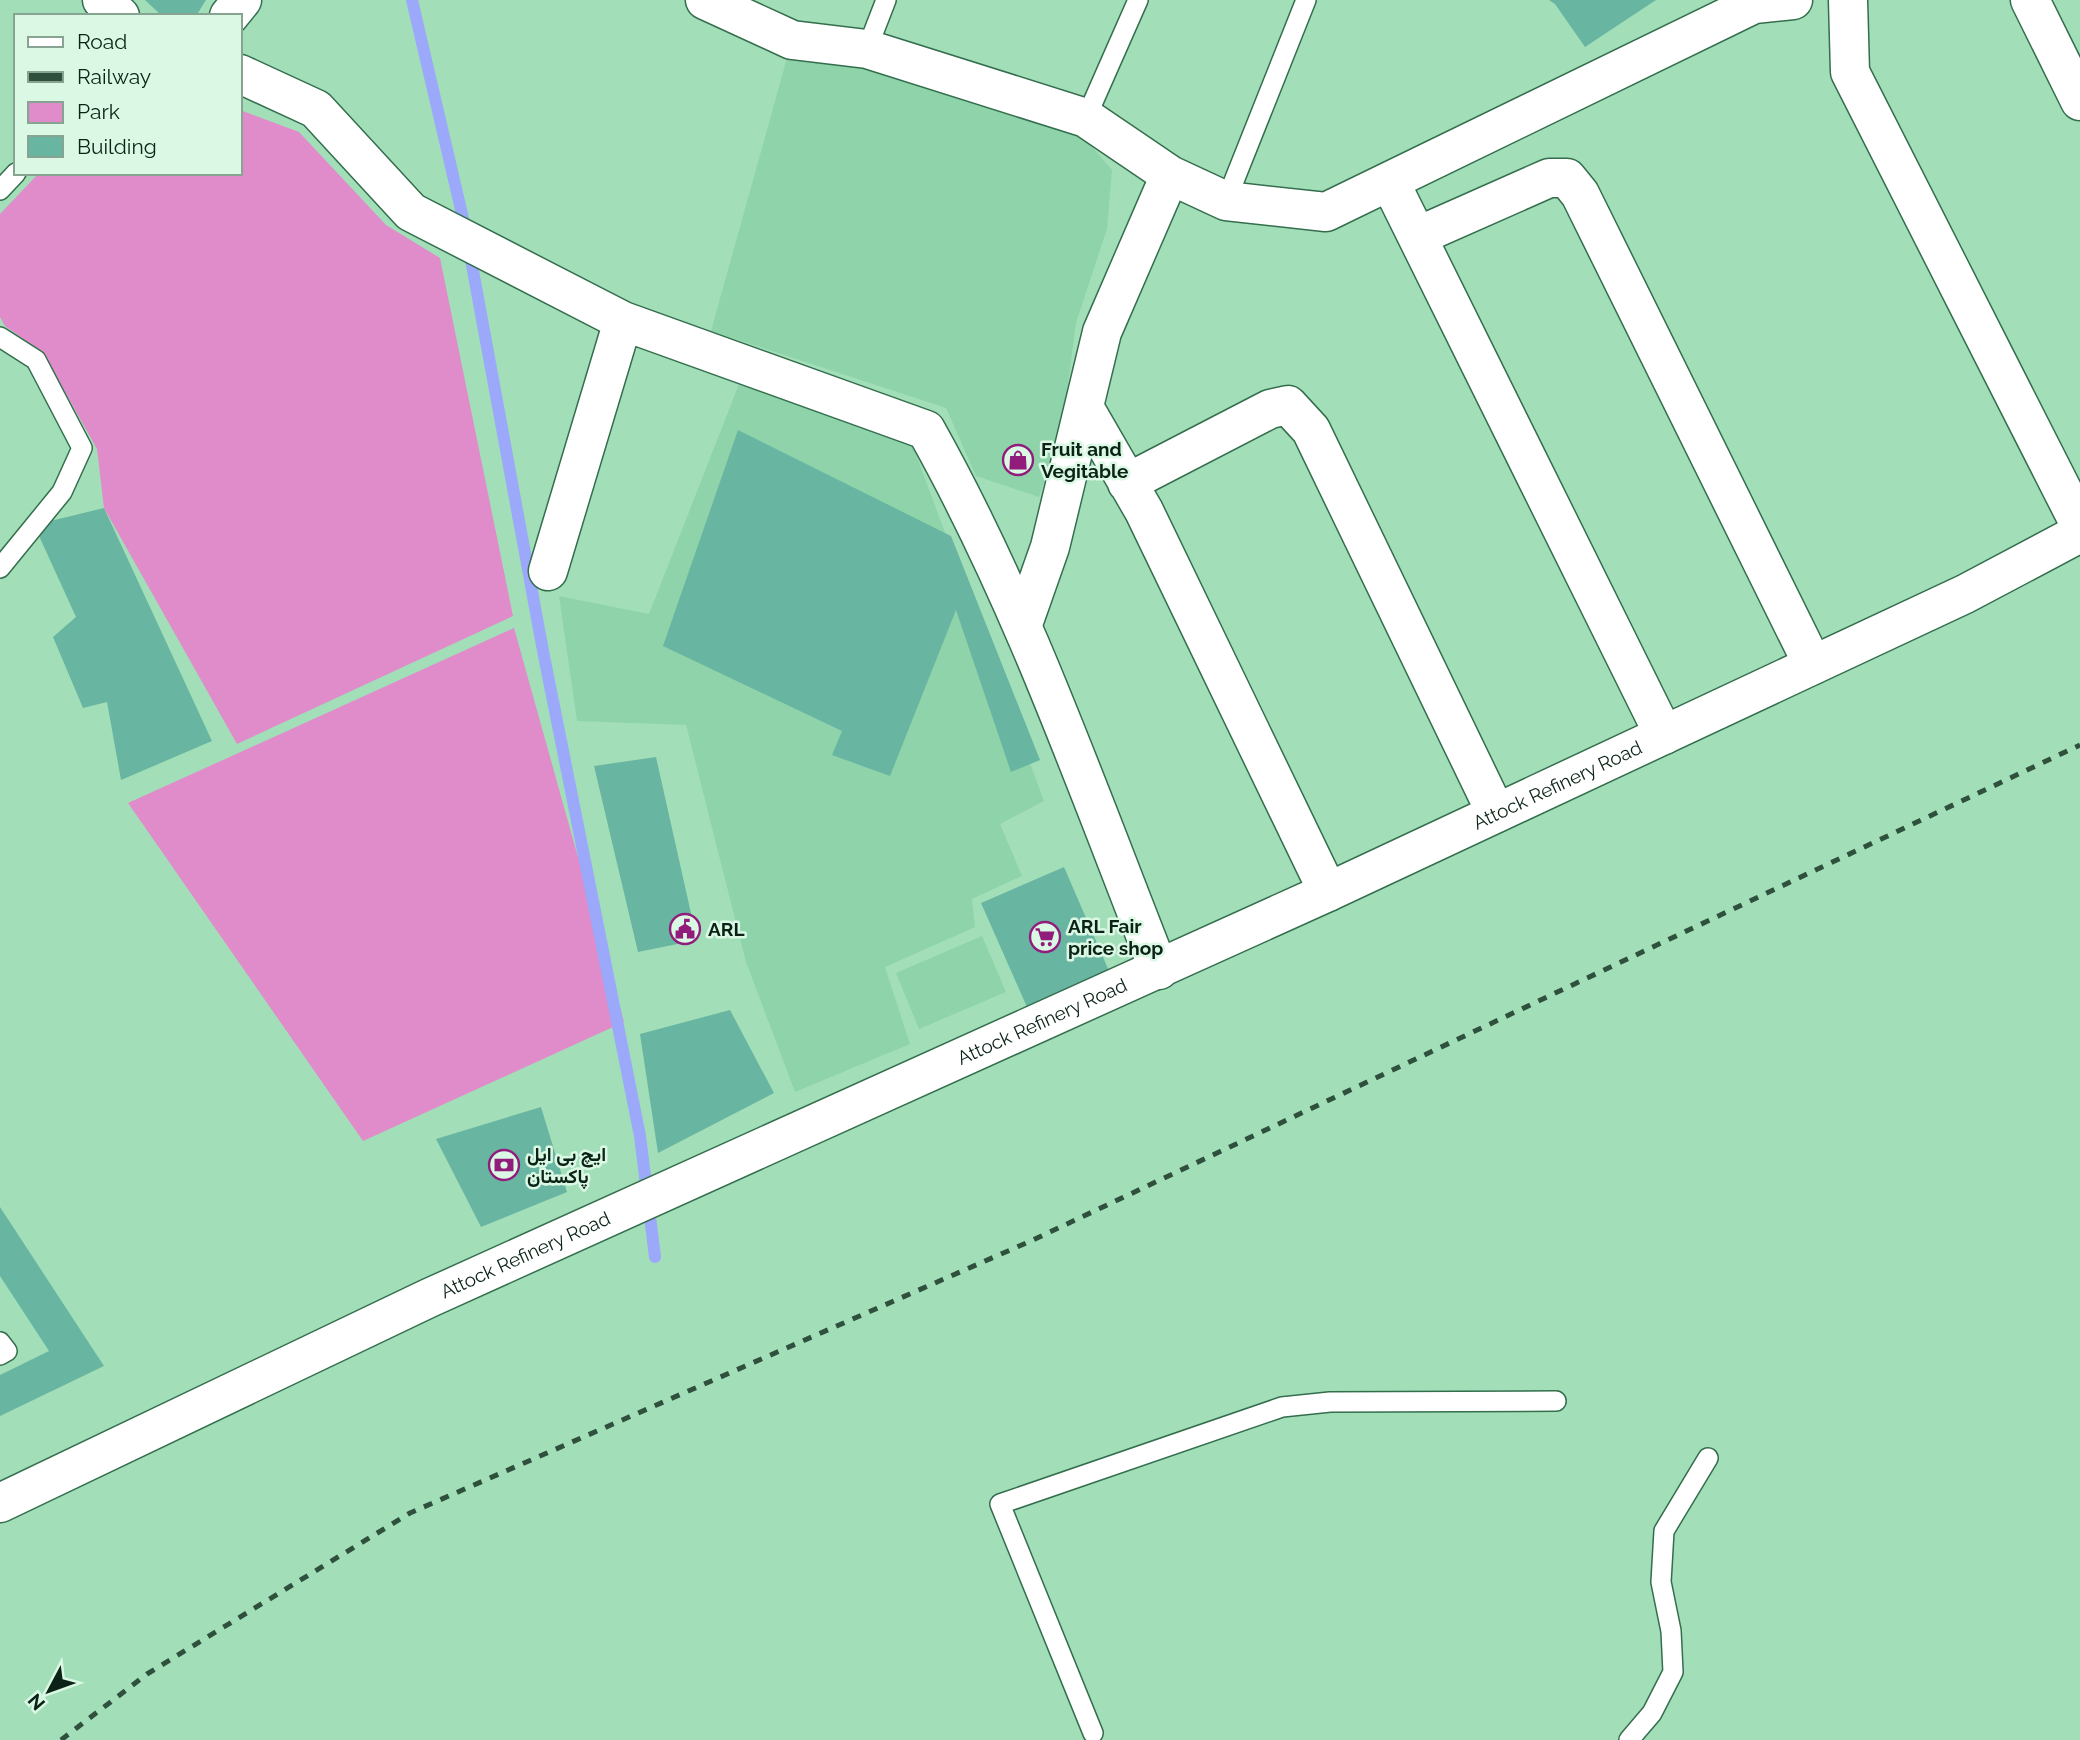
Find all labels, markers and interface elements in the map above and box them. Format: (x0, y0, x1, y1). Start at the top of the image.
legend (14, 14, 242, 175)
text: Road (77, 29, 127, 54)
text: Railway (77, 64, 151, 89)
text: Park (77, 99, 120, 124)
text: Building (77, 134, 157, 159)
place label: Fruit and Vegitable (1041, 438, 1128, 482)
shop icon: Fruit and Vegitable (1001, 443, 1035, 477)
street label: Attock Refinery Road (1469, 736, 1645, 834)
public building icon: ARL (668, 912, 702, 946)
place label: ARL Fair price shop (1068, 915, 1163, 959)
place label: ARL (708, 918, 745, 940)
supermarket icon: ARL Fair price shop (1028, 920, 1062, 954)
street label: Attock Refinery Road (954, 973, 1130, 1069)
place label: ایچ بی ایل پاکستان (527, 1143, 606, 1190)
bank icon: ایچ بی ایل پاکستان (487, 1148, 521, 1182)
street label: Attock Refinery Road (437, 1207, 613, 1302)
north arrow (14, 1656, 84, 1726)
text: N (23, 1689, 49, 1715)

